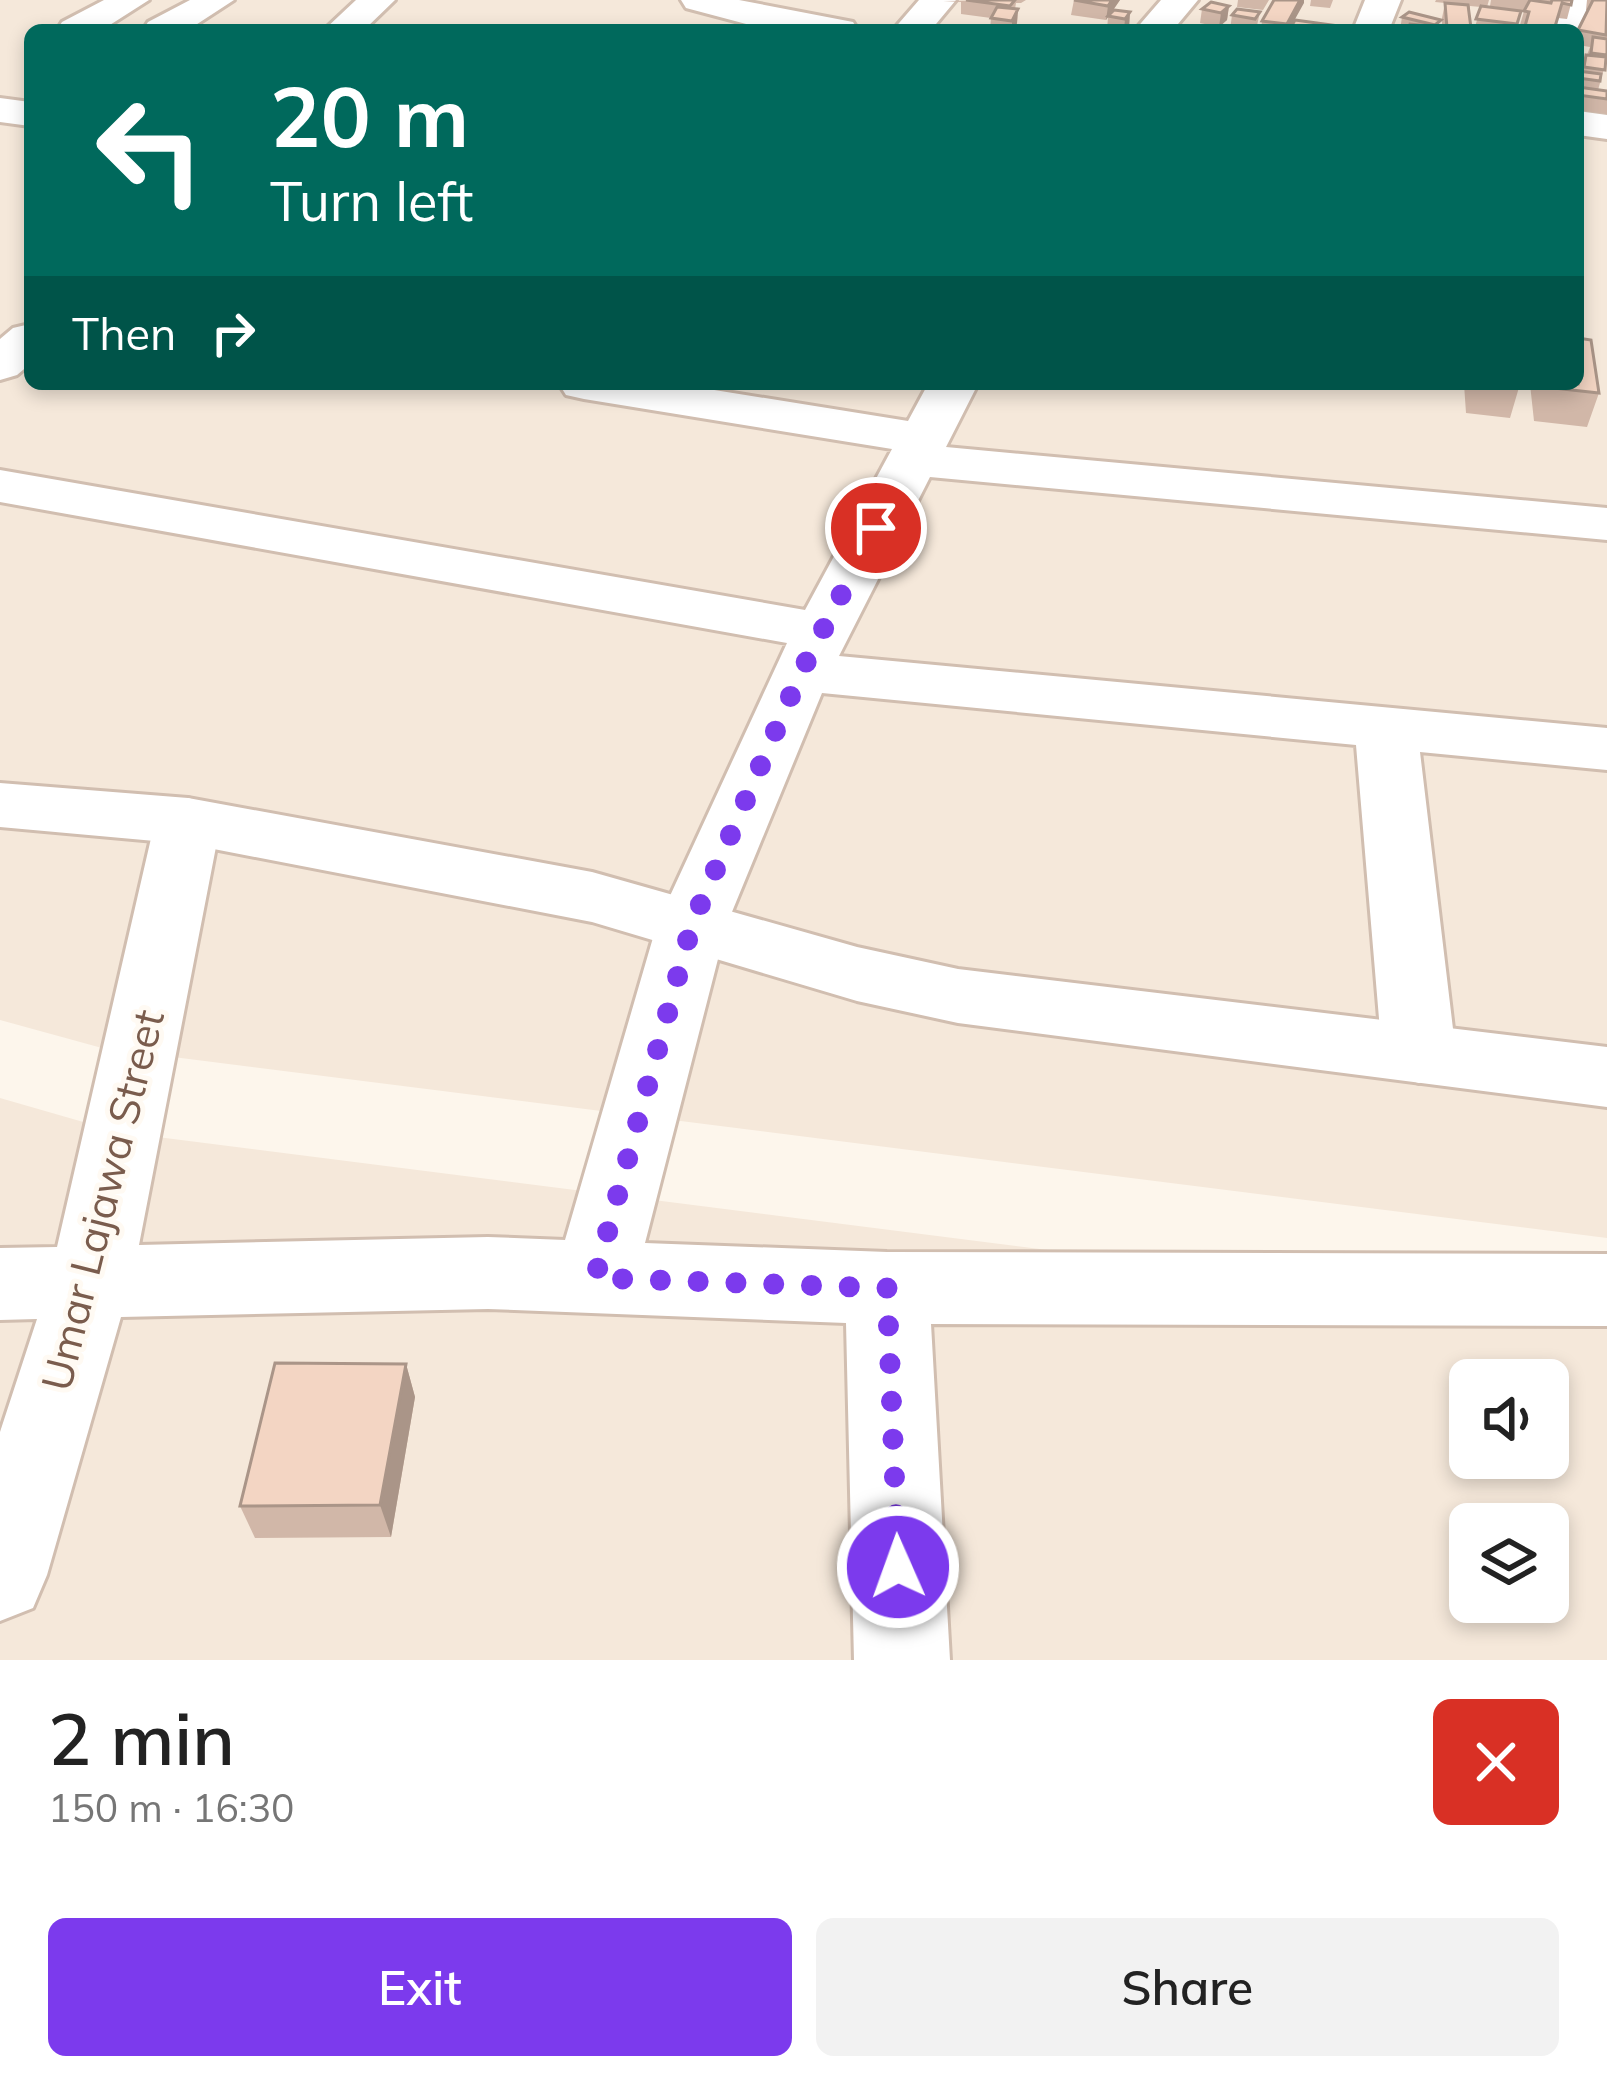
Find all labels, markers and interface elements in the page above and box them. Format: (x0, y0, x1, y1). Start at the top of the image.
text: 20 m (270, 63, 469, 168)
icon: left (72, 72, 228, 228)
text: Turn left (270, 167, 473, 235)
icon: right (200, 300, 266, 366)
text: Then (72, 305, 176, 361)
pin (825, 477, 927, 579)
icon: arrive (843, 495, 909, 561)
street label: Umar Lajawa Street (29, 1004, 175, 1396)
map controls (1449, 1359, 1569, 1623)
button: sound (1449, 1359, 1569, 1479)
button: layers (1449, 1503, 1569, 1623)
position arrow (835, 1504, 961, 1630)
text: 2 min (48, 1693, 235, 1783)
button: close (1433, 1699, 1559, 1825)
text: 150 m · 16:30 (48, 1783, 294, 1832)
button: Exit (48, 1918, 792, 2056)
button: Share (816, 1918, 1559, 2056)

